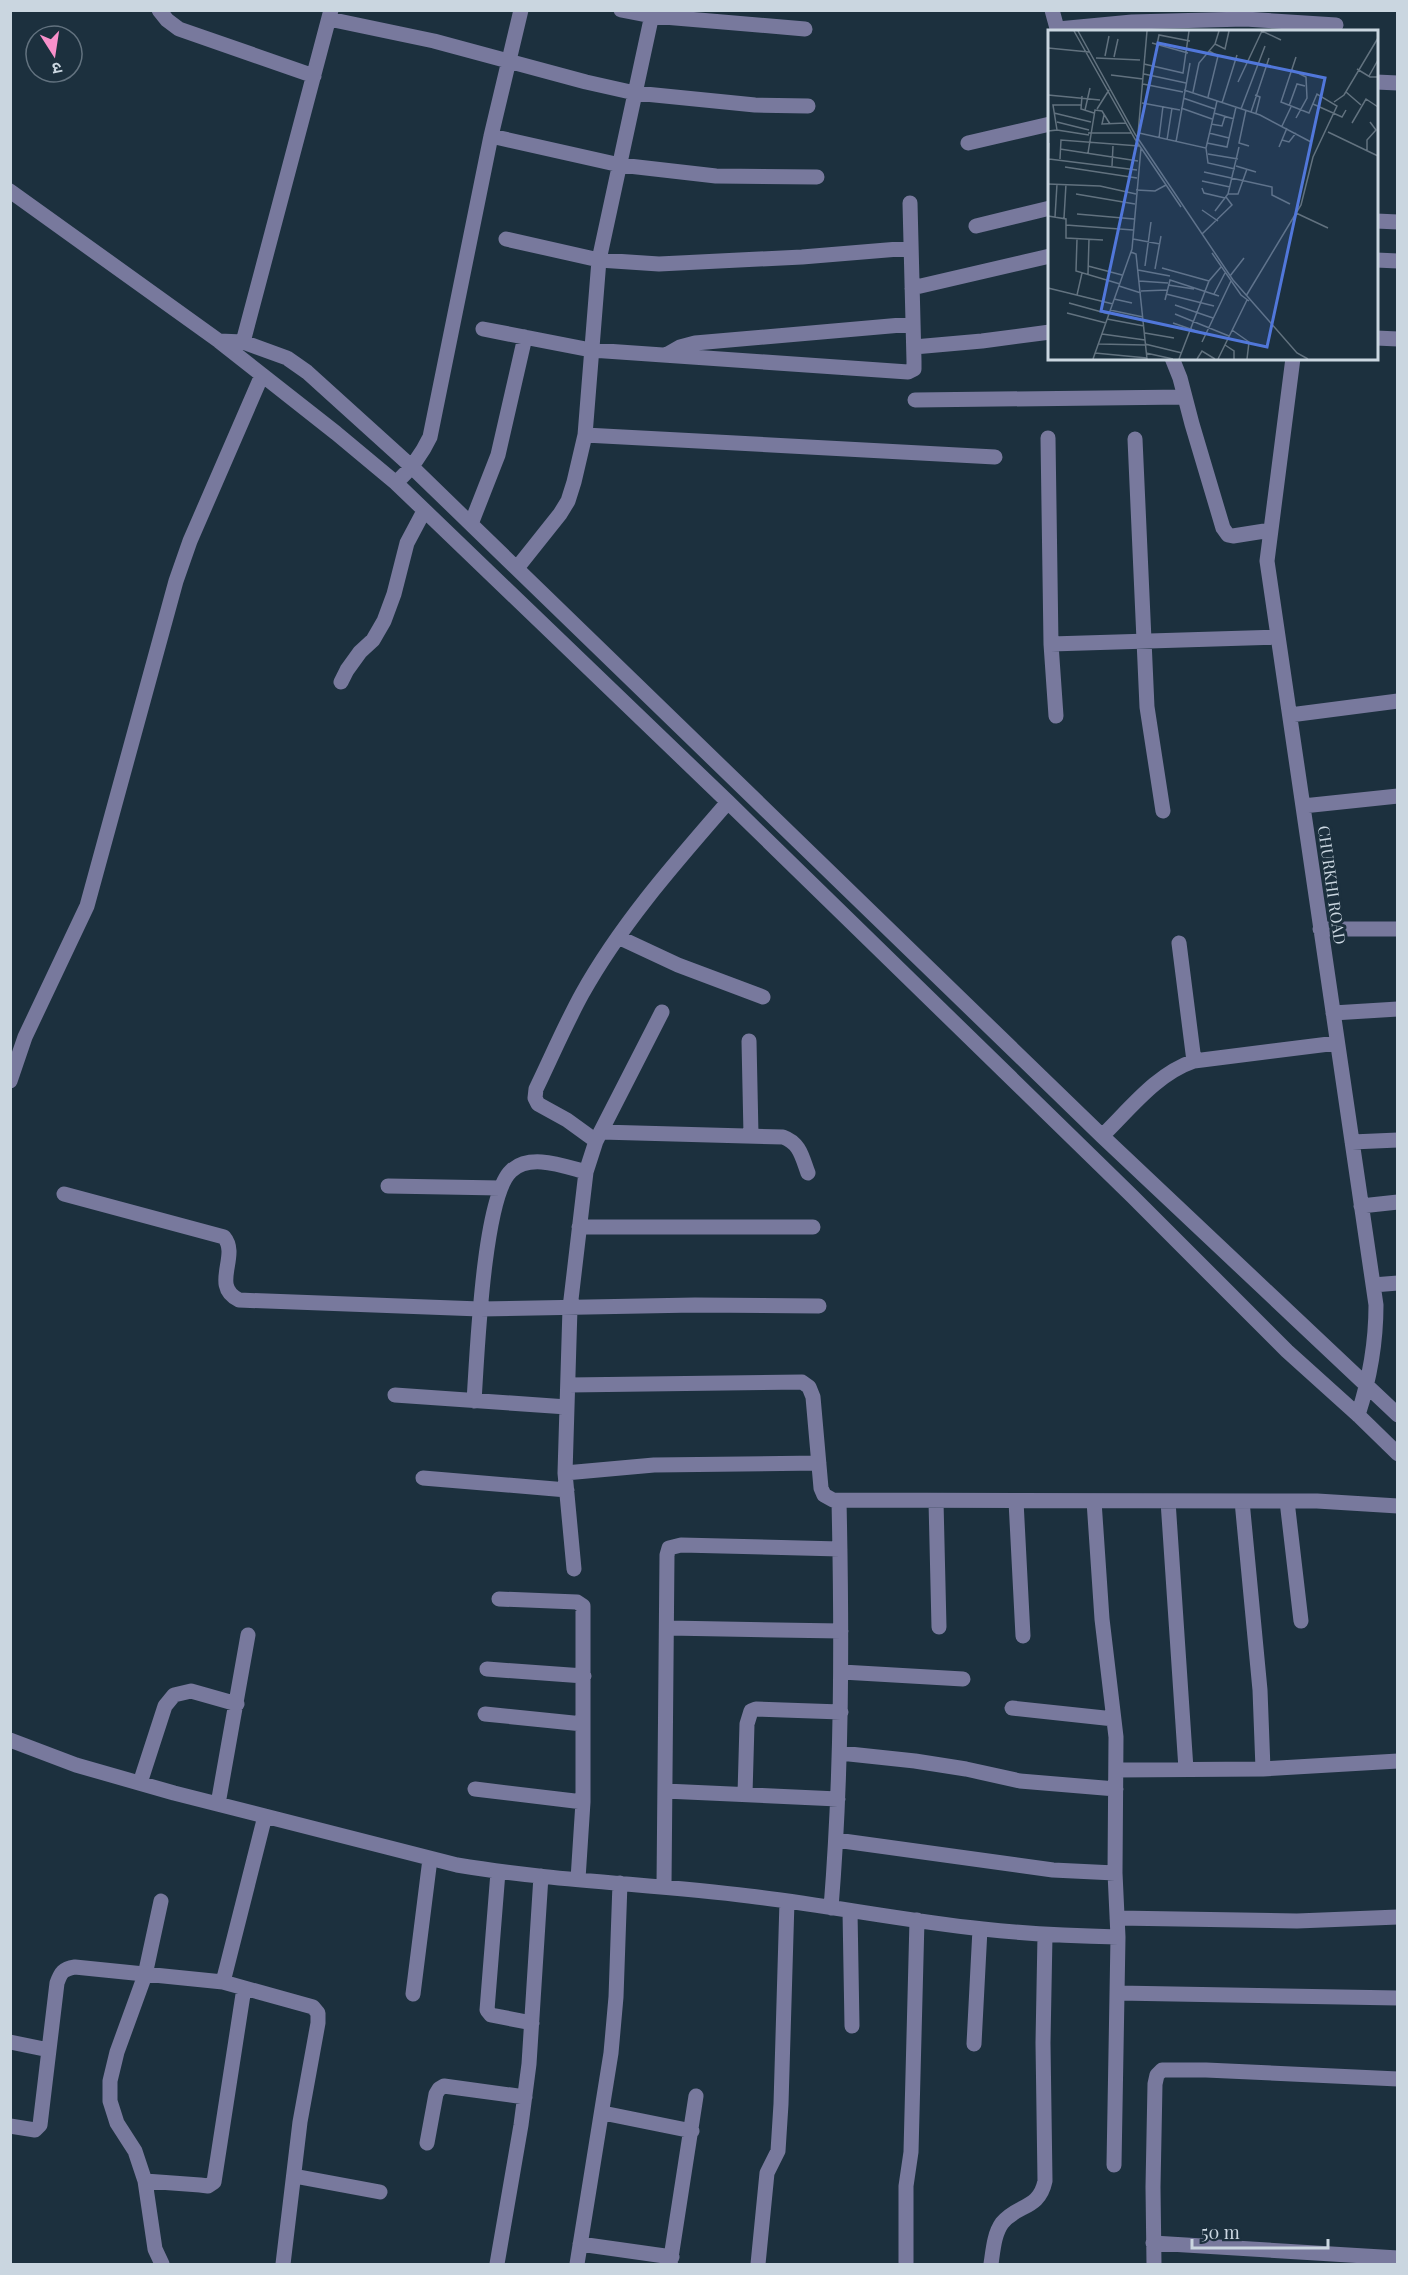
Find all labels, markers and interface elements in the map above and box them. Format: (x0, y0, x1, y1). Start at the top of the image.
north arrow (24, 24, 84, 84)
inset map (1048, 30, 1378, 360)
text: उ (50, 58, 64, 81)
street label: CHURKHI ROAD (1314, 824, 1351, 946)
scale bar (1192, 2212, 1328, 2250)
text: 50 m (1201, 2220, 1240, 2244)

